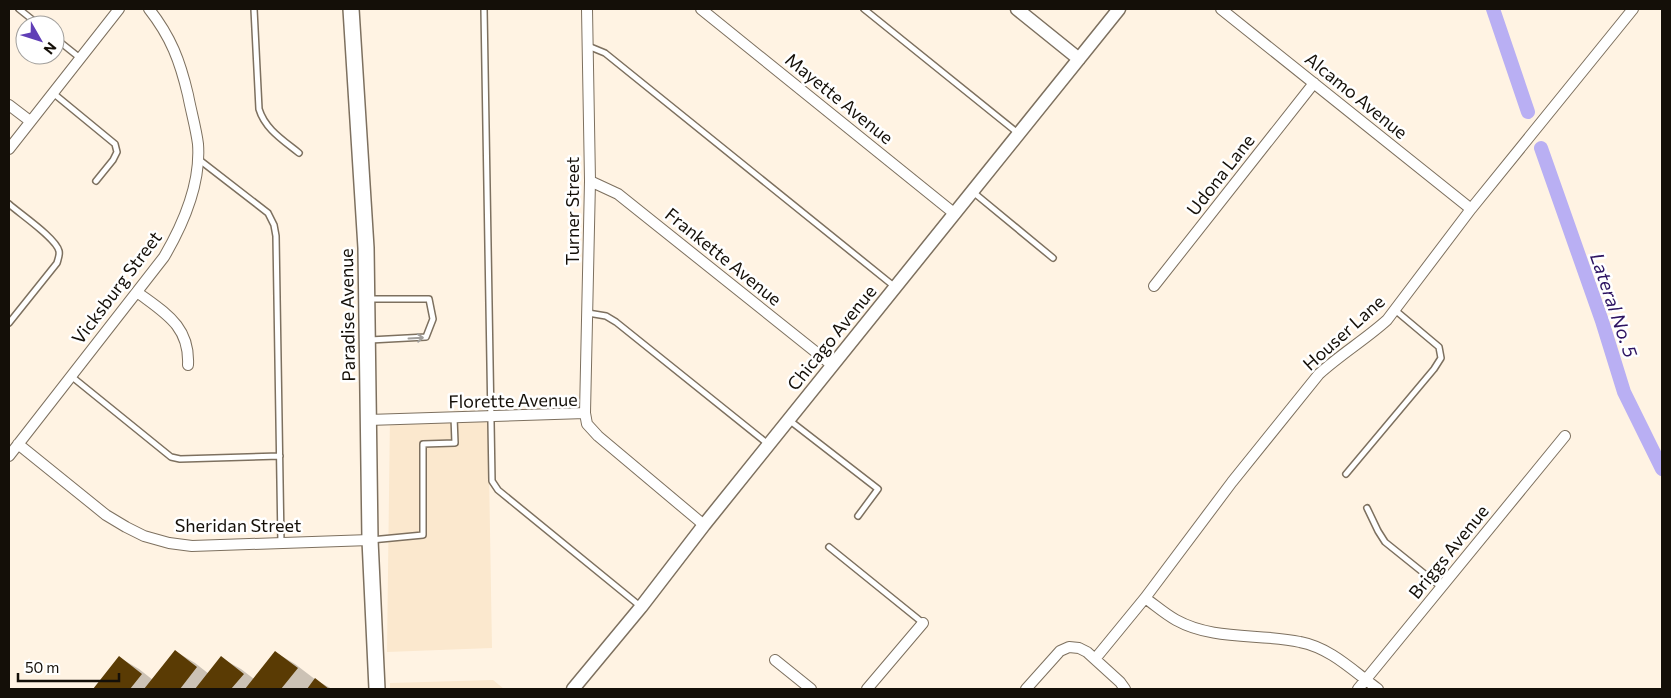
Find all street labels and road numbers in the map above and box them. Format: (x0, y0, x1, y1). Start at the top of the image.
street label: Alcamo Avenue (1301, 47, 1412, 143)
street label: Mayette Avenue (781, 48, 898, 148)
street label: Udona Lane (1182, 129, 1259, 219)
street label: Turner Street (561, 157, 583, 265)
street label: Frankette Avenue (661, 203, 786, 310)
street label: Vicksburg Street (67, 227, 166, 348)
street label: Paradise Avenue (335, 248, 359, 382)
street label: Chicago Avenue (782, 280, 880, 395)
street label: Houser Lane (1298, 290, 1389, 375)
street label: Florette Avenue (448, 388, 578, 412)
street label: Briggs Avenue (1404, 500, 1493, 603)
street label: Sheridan Street (175, 514, 301, 536)

